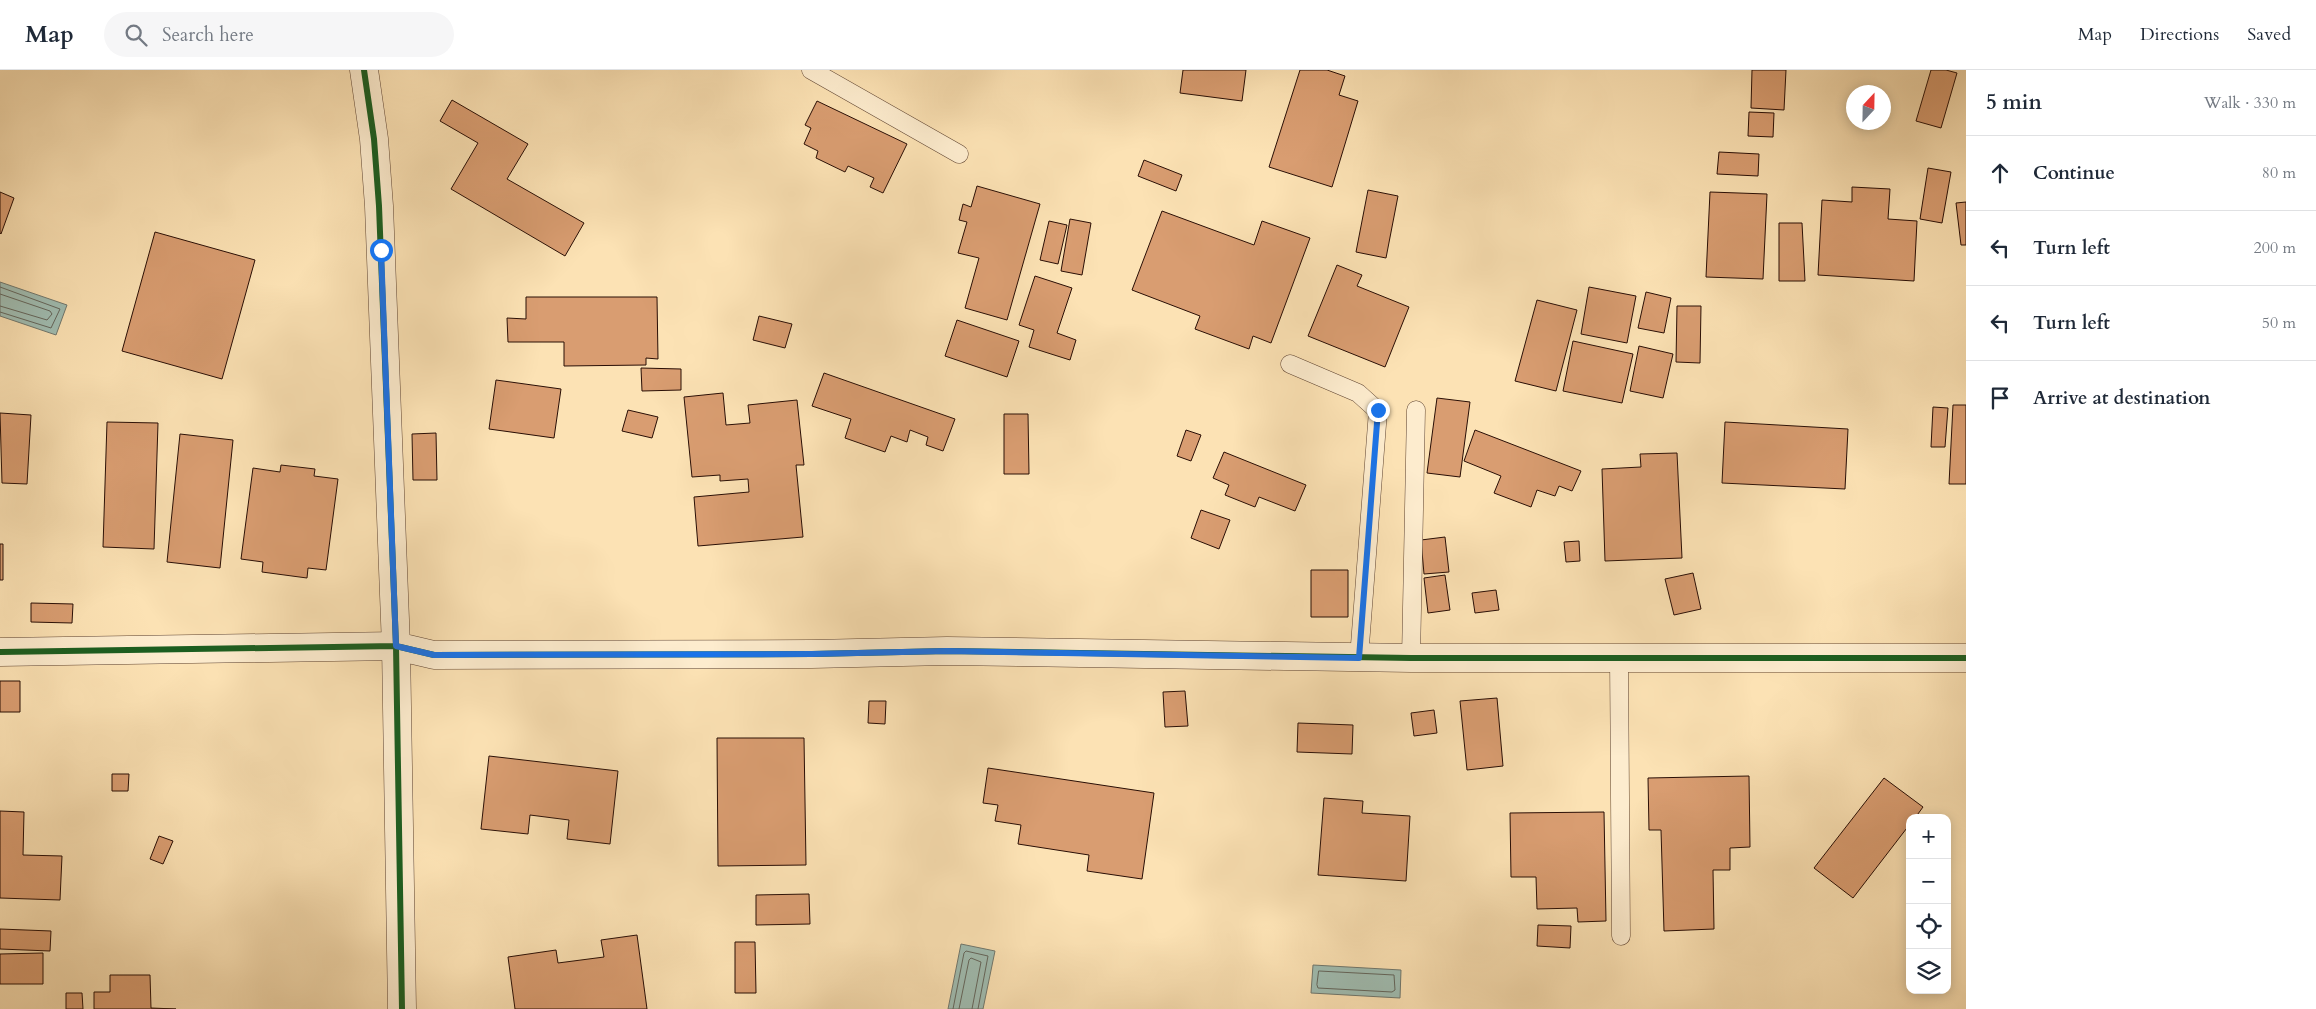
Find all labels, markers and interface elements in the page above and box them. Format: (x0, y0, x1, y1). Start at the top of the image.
search box (104, 12, 454, 57)
text: Map (25, 18, 74, 51)
icon: search (122, 21, 150, 49)
text: Search here (162, 22, 254, 48)
text: Map (2078, 22, 2112, 47)
text: Directions (2140, 22, 2219, 47)
text: Saved (2247, 22, 2291, 47)
north arrow (1846, 85, 1891, 130)
text: 5 min (1986, 88, 2042, 117)
text: Walk · 330 m (2204, 92, 2296, 114)
icon: ahead (1986, 159, 2014, 187)
text: Continue (2033, 160, 2115, 186)
text: 80 m (2262, 162, 2296, 184)
icon: left (1986, 234, 2014, 262)
text: Turn left (2033, 235, 2110, 261)
text: 200 m (2254, 237, 2296, 259)
route start (370, 239, 393, 262)
icon: left (1986, 309, 2014, 337)
text: Turn left (2033, 310, 2110, 336)
text: 50 m (2262, 312, 2296, 334)
icon: arrive (1986, 384, 2014, 412)
text: Arrive at destination (2033, 385, 2210, 411)
route end (1367, 399, 1390, 422)
map controls (1906, 814, 1951, 994)
button: + (1906, 814, 1951, 859)
button: − (1906, 859, 1951, 904)
button: locate (1906, 904, 1951, 949)
button: layers (1906, 949, 1951, 994)

